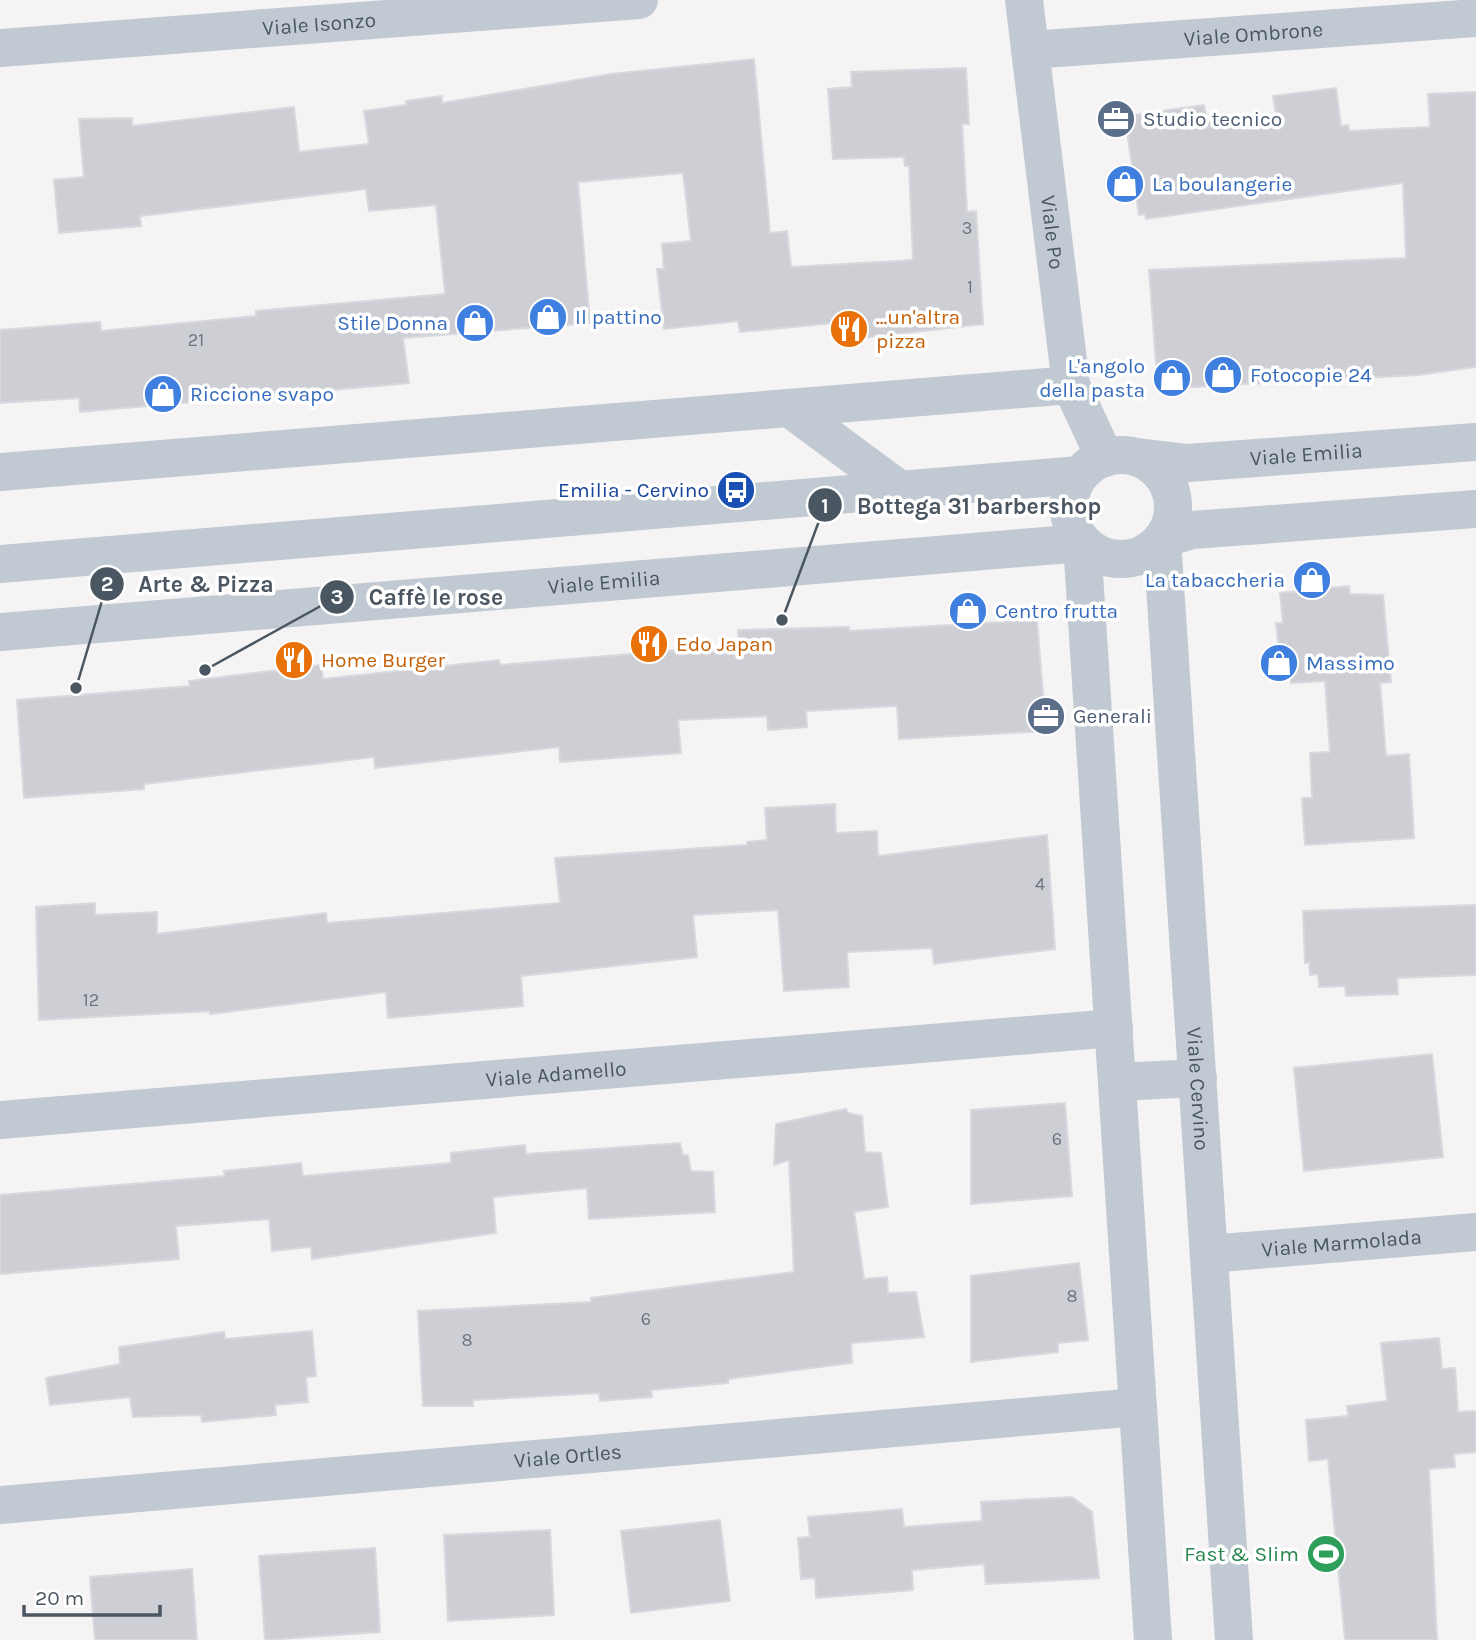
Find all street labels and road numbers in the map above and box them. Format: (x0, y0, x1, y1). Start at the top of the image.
street label: Viale Isonzo (261, 8, 377, 40)
street label: Viale Ombrone (1183, 17, 1324, 51)
street label: Viale Po (1036, 194, 1069, 271)
street label: Viale Emilia (1249, 438, 1363, 470)
street label: Viale Emilia (547, 566, 661, 599)
street label: Viale Cervino (1182, 1026, 1214, 1151)
street label: Viale Adamello (485, 1056, 627, 1092)
street label: Viale Marmolada (1260, 1225, 1423, 1262)
street label: Viale Ortles (513, 1440, 623, 1473)

